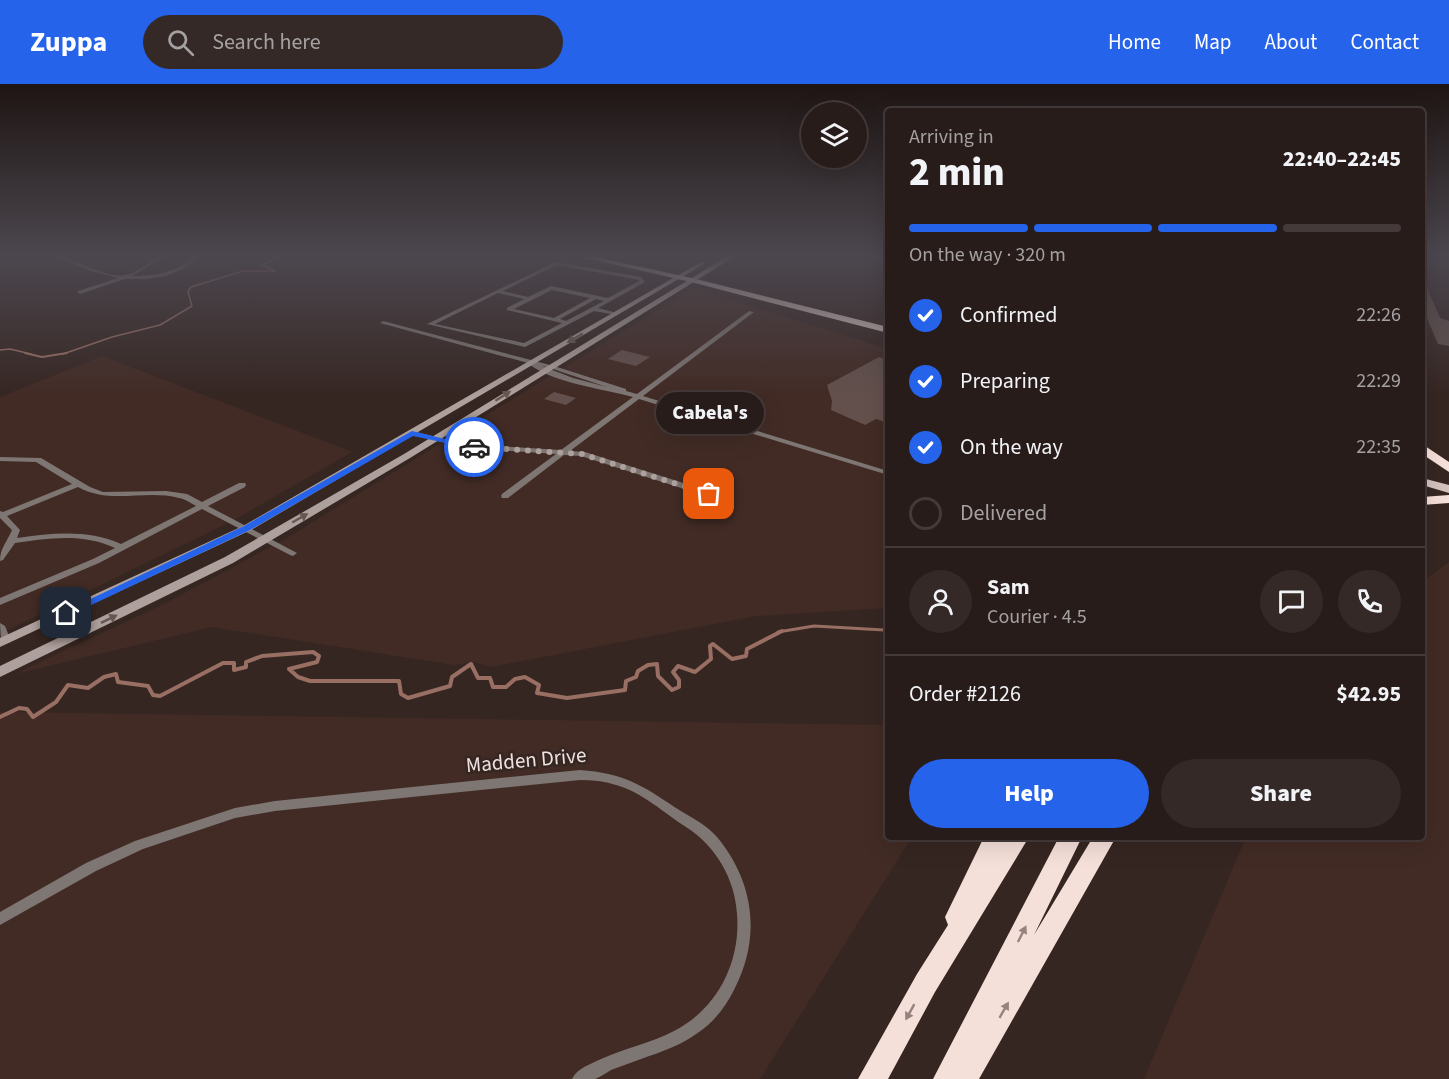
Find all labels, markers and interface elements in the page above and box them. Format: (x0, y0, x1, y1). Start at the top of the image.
search box (143, 15, 563, 69)
text: Zuppa (30, 22, 107, 62)
icon: search (164, 26, 197, 59)
text: Search here (212, 26, 321, 58)
text: Home (1108, 27, 1161, 57)
text: Map (1194, 27, 1232, 57)
text: About (1265, 27, 1317, 57)
text: Contact (1350, 27, 1419, 57)
map controls (801, 102, 867, 168)
button: layers (801, 102, 867, 168)
text: Arriving in (909, 123, 994, 151)
text: 22:40–22:45 (1283, 143, 1401, 175)
text: 2 min (909, 145, 1005, 201)
text: On the way · 320 m (909, 241, 1066, 269)
icon: check (909, 299, 942, 332)
text: Confirmed (960, 299, 1057, 331)
text: 22:26 (1356, 301, 1401, 329)
one-way arrow (567, 332, 583, 343)
icon: check (909, 365, 942, 398)
text: Preparing (960, 365, 1050, 397)
text: 22:29 (1356, 367, 1401, 395)
one-way arrow (495, 391, 511, 402)
callout: Cabela's (655, 392, 763, 434)
text: Cabela's (672, 399, 748, 427)
courier (444, 417, 504, 477)
icon: car (458, 431, 491, 464)
icon: check (909, 431, 942, 464)
text: On the way (960, 431, 1063, 463)
text: 22:35 (1356, 433, 1401, 461)
pin (683, 468, 734, 519)
icon: bag (692, 477, 725, 510)
text: Delivered (960, 497, 1047, 529)
one-way arrow (292, 513, 308, 524)
button: person (909, 570, 972, 633)
button: chat (1260, 570, 1323, 633)
button: phone (1338, 570, 1401, 633)
text: Sam (987, 571, 1030, 603)
pin (40, 587, 91, 638)
icon: home (49, 596, 82, 629)
text: Courier · 4.5 (987, 603, 1087, 631)
one-way arrow (101, 614, 118, 624)
text: Order #2126 (909, 678, 1021, 710)
text: $42.95 (1336, 678, 1401, 710)
street label: Madden Drive (465, 740, 587, 780)
button: Help (909, 759, 1149, 828)
button: Share (1161, 759, 1401, 828)
one-way arrow (1017, 925, 1027, 942)
one-way arrow (998, 1002, 1009, 1018)
one-way arrow (905, 1004, 915, 1021)

